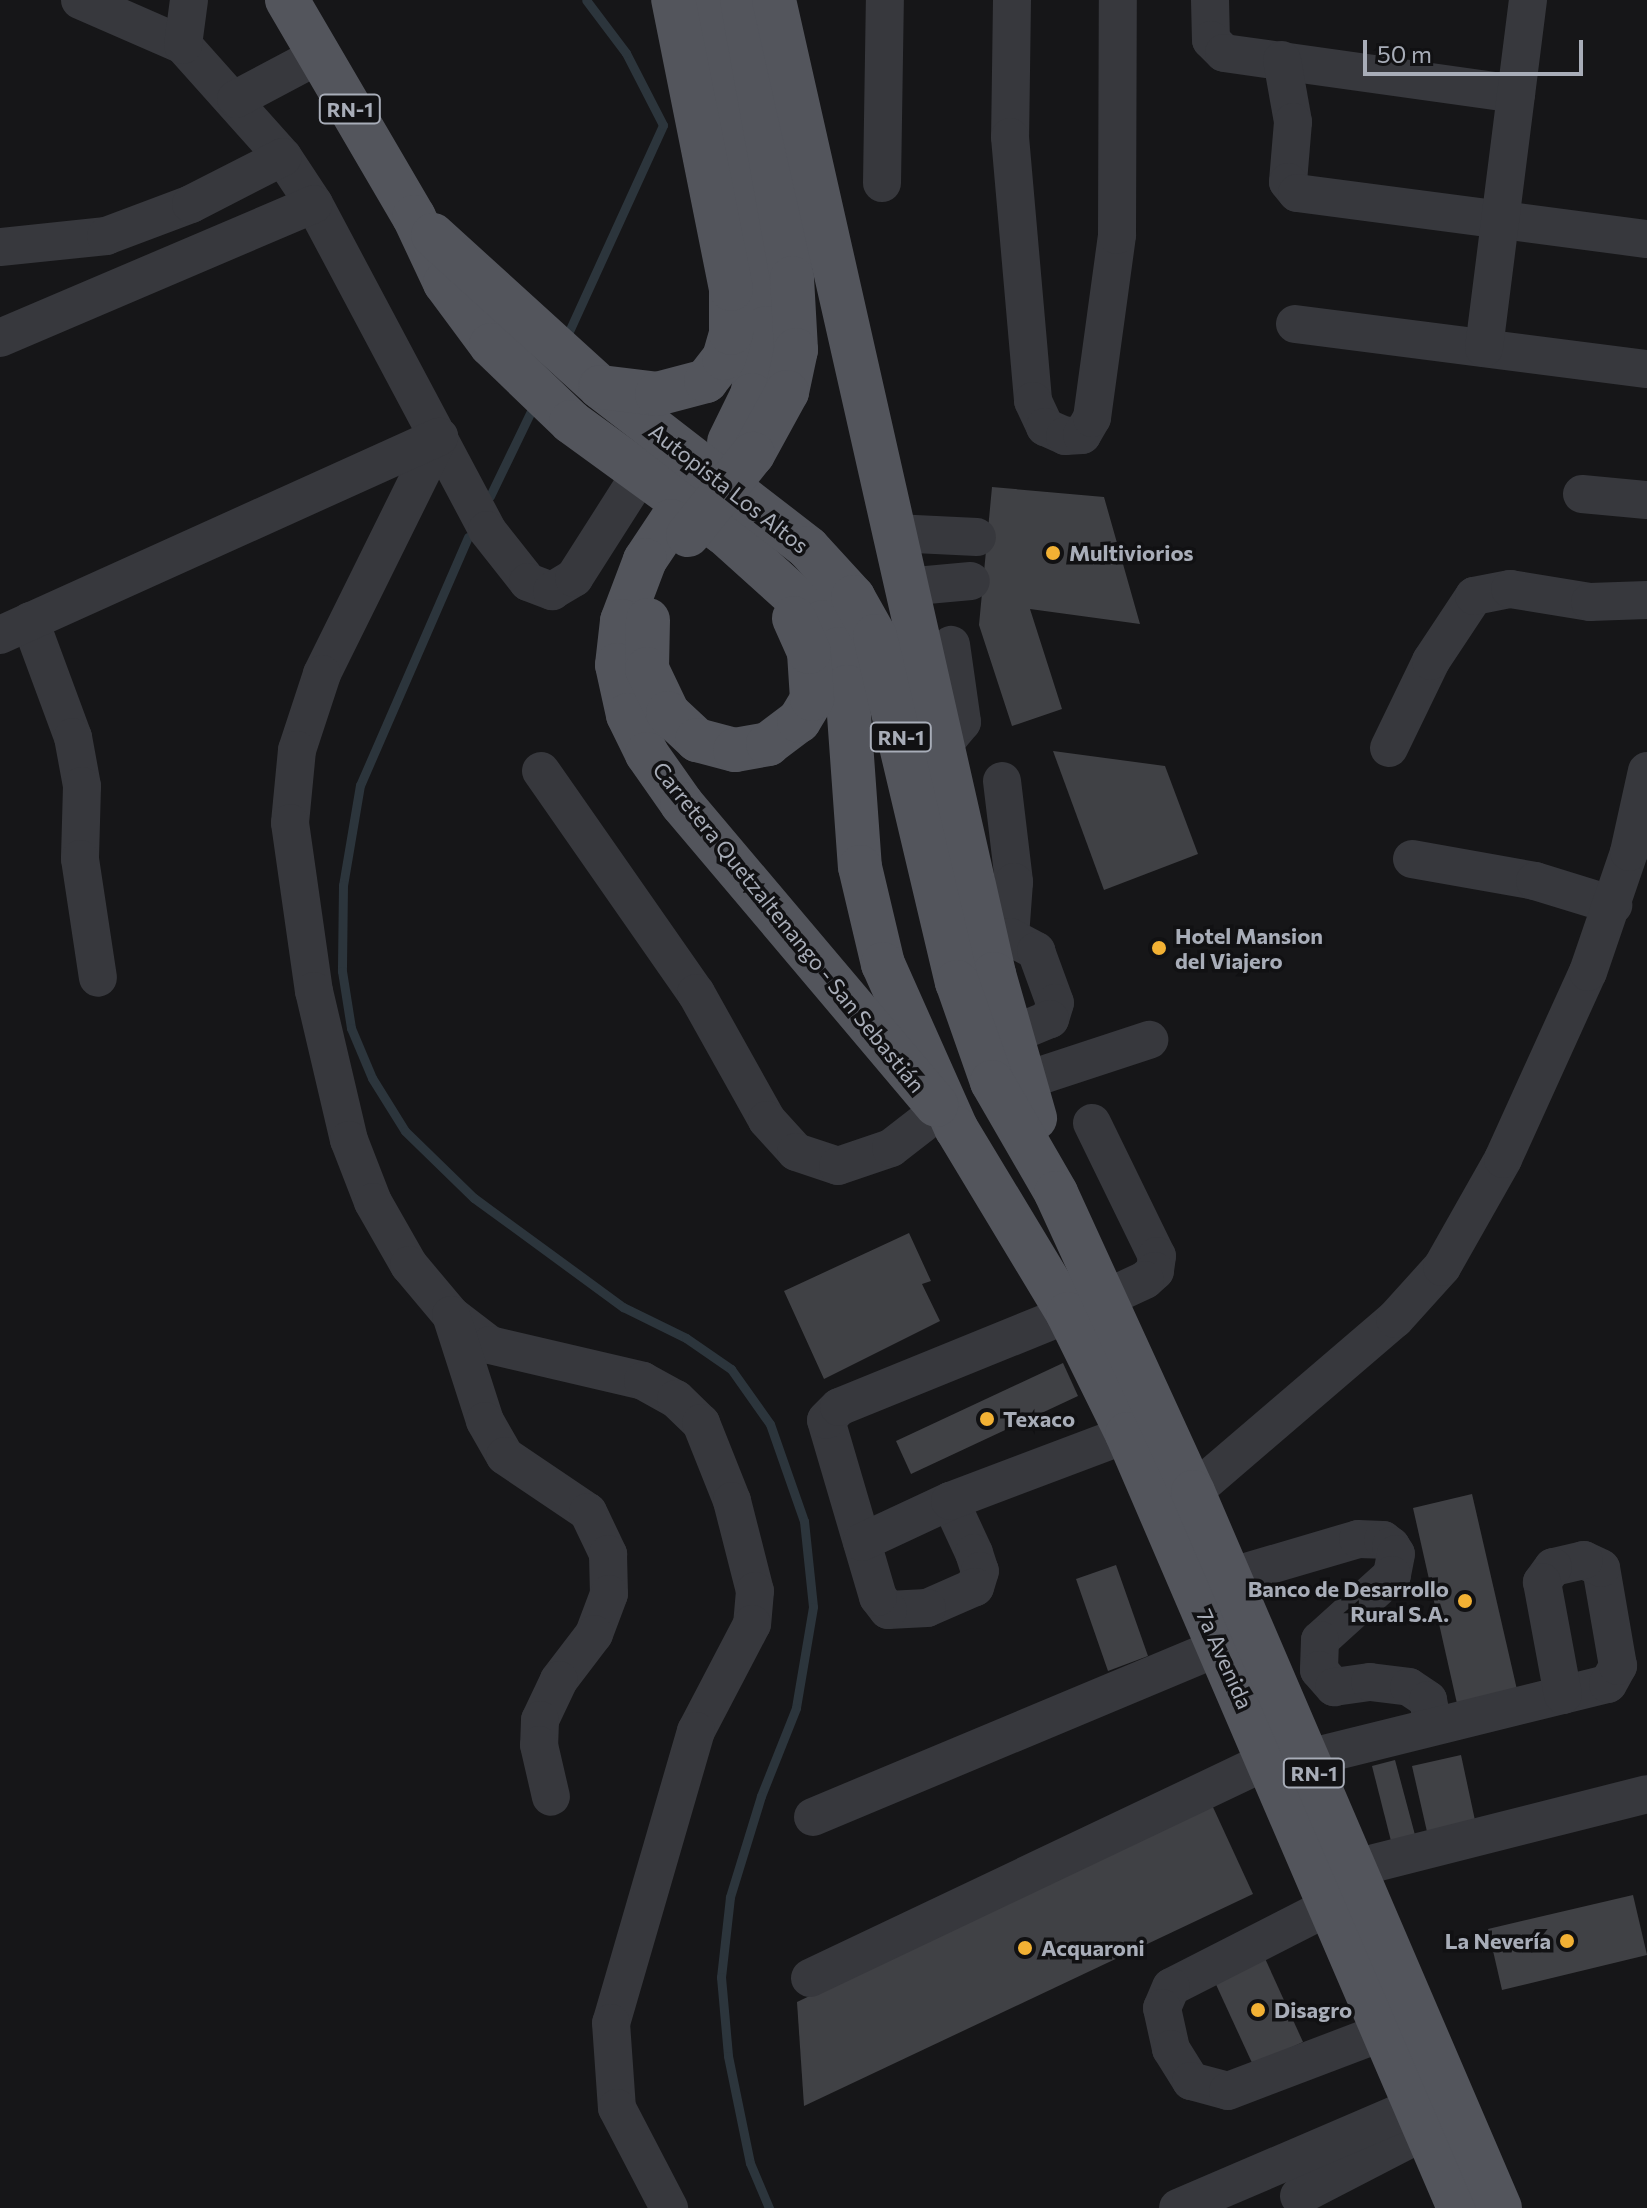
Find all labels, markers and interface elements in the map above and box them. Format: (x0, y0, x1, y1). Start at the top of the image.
scale bar (1367, 24, 1587, 74)
text: 50 m (1377, 39, 1432, 68)
road number: RN-1 (318, 93, 382, 125)
street label: Autopista Los Altos (644, 418, 814, 558)
place label: Multiviorios (1069, 540, 1194, 566)
marker: Multiviorios (1044, 544, 1062, 562)
road number: RN-1 (869, 721, 933, 753)
street label: Carretera Quetzaltenango - San Sebastián (647, 757, 931, 1097)
place label: Hotel Mansion del Viajero (1175, 922, 1323, 974)
marker: Hotel Mansion del Viajero (1150, 939, 1168, 957)
place label: Texaco (1003, 1406, 1075, 1432)
marker: Texaco (978, 1410, 996, 1428)
place label: Banco de Desarrollo Rural S.A. (1248, 1575, 1449, 1626)
marker: Banco de Desarrollo Rural S.A. (1456, 1592, 1474, 1610)
street label: 7a Avenida (1191, 1605, 1259, 1713)
road number: RN-1 (1282, 1757, 1346, 1789)
place label: La Nevería (1445, 1928, 1551, 1954)
marker: La Nevería (1558, 1932, 1576, 1950)
place label: Acquaroni (1041, 1935, 1145, 1961)
marker: Acquaroni (1016, 1939, 1034, 1957)
place label: Disagro (1274, 1997, 1352, 2023)
marker: Disagro (1249, 2001, 1267, 2019)

